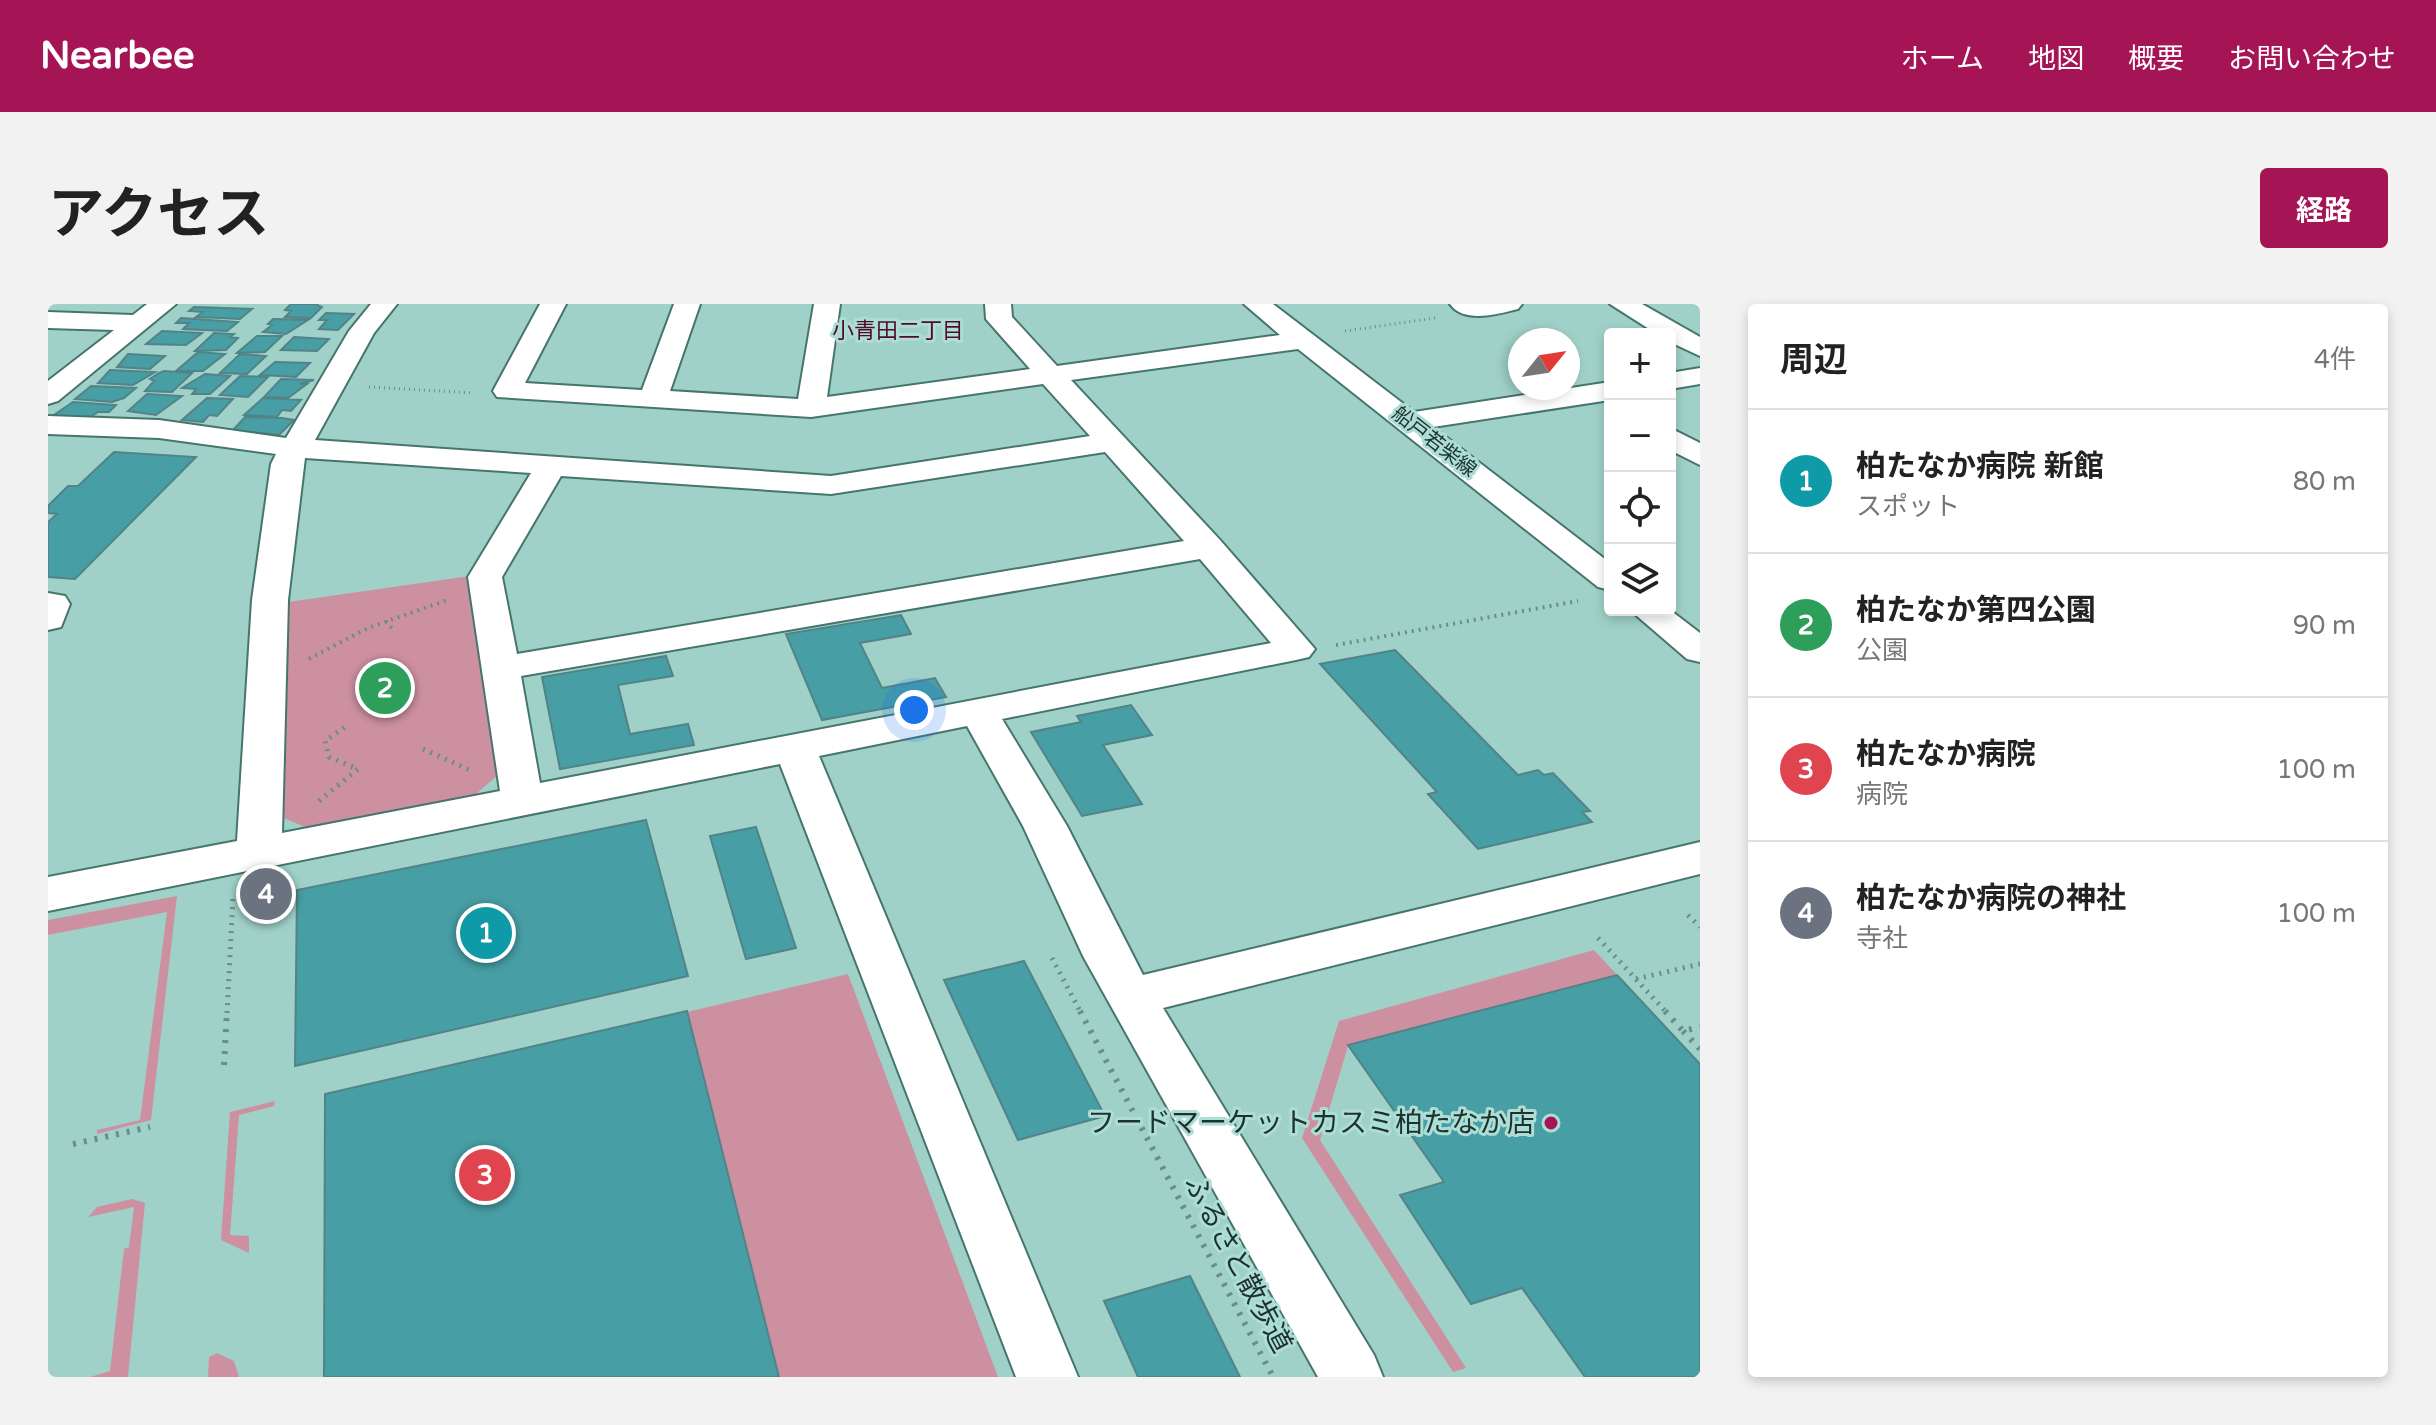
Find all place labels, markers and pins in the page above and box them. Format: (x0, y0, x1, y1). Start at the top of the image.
pin: 2 (359, 658, 411, 718)
pin: 4 (240, 864, 292, 924)
pin: 1 (460, 903, 512, 963)
place label: フードマーケットカスミ柏たなか店 (1087, 1106, 1535, 1140)
marker: フードマーケットカスミ柏たなか店 (1542, 1114, 1560, 1132)
pin: 3 (459, 1145, 511, 1205)

